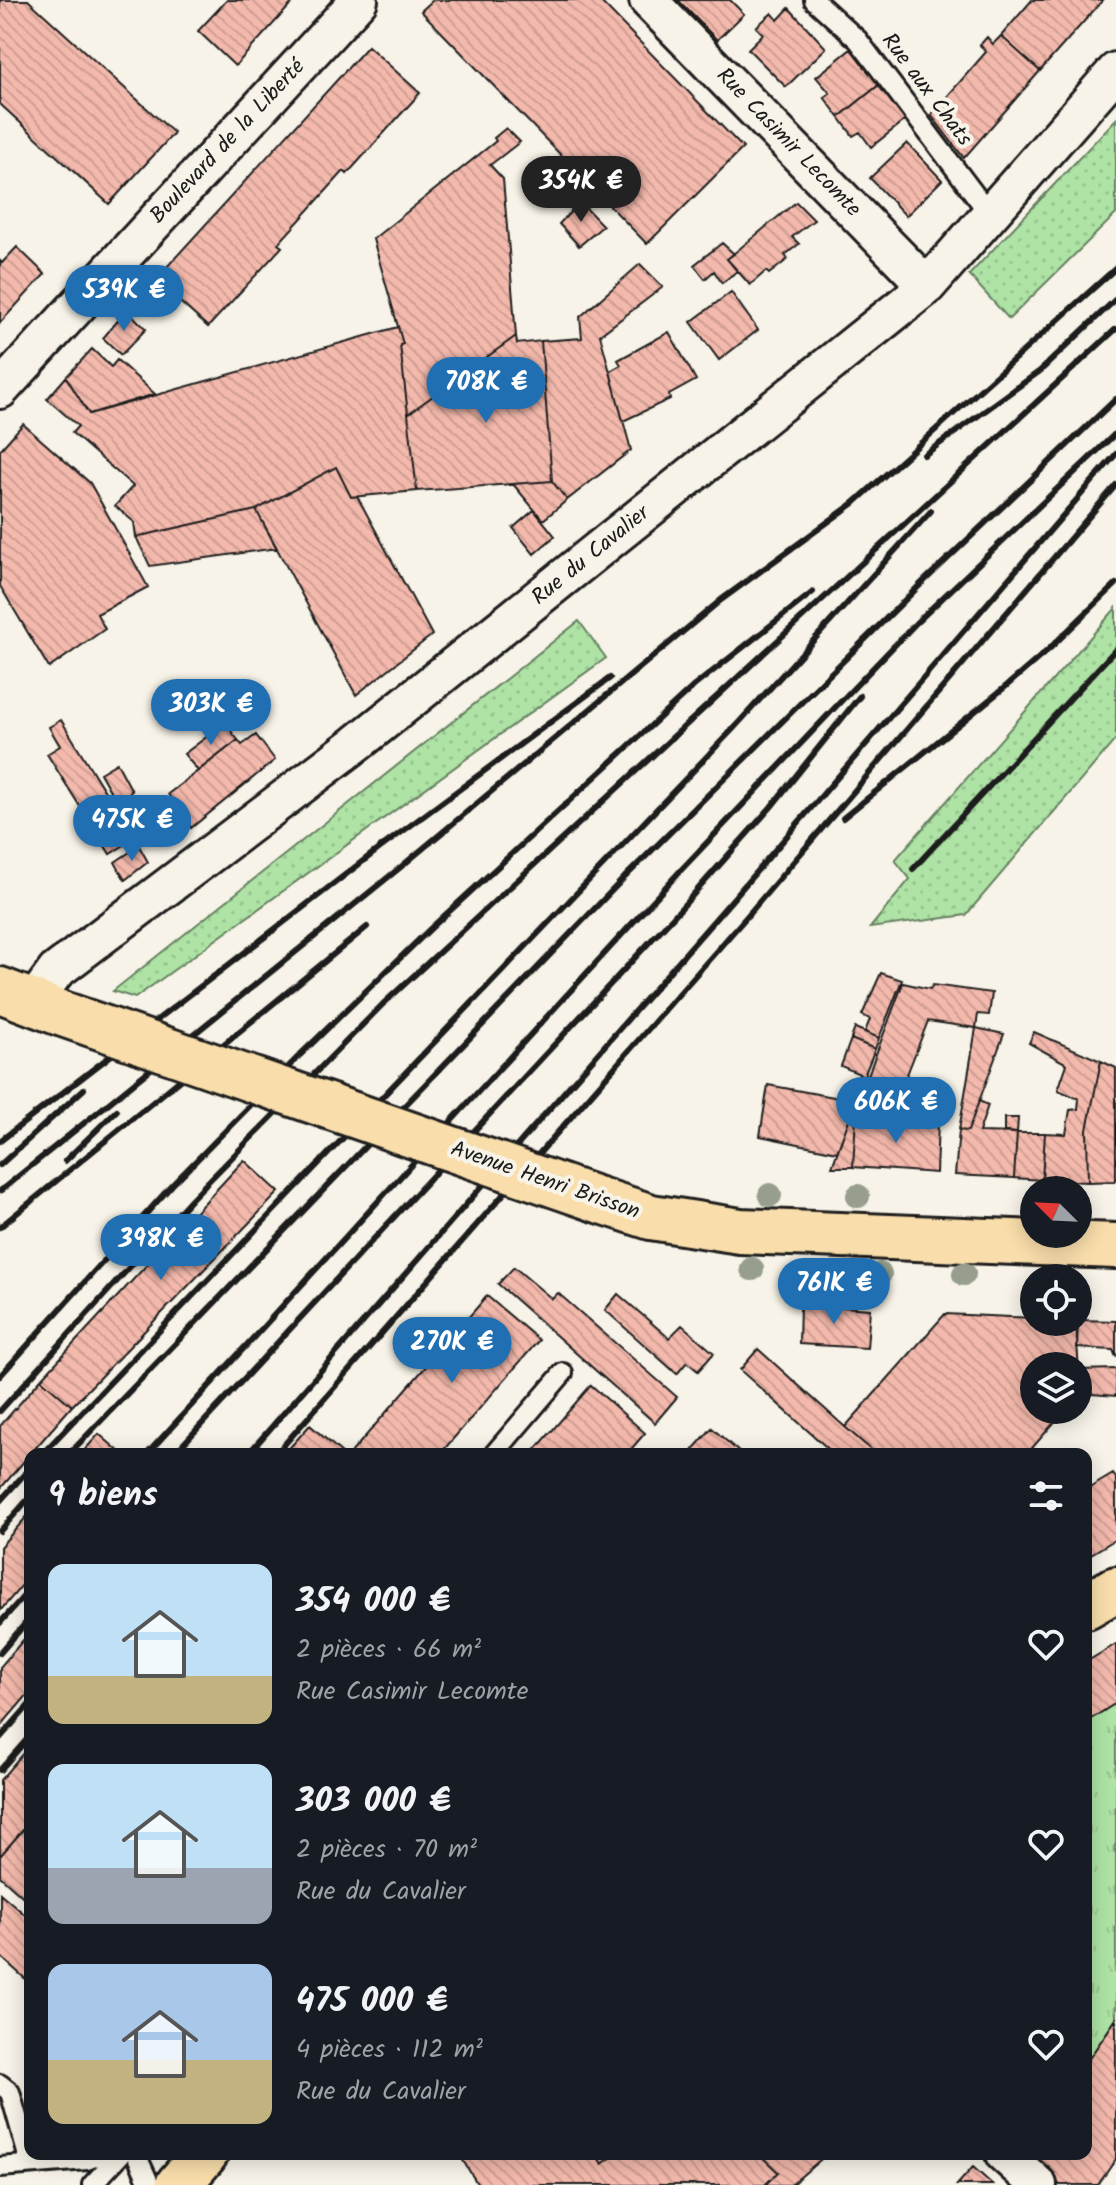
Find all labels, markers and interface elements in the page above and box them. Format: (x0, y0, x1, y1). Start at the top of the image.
street label: Rue aux Chats (872, 26, 981, 155)
street label: Boulevard de la Liberté (142, 50, 315, 233)
street label: Rue Casimir Lecomte (707, 60, 869, 226)
pin: 354K € (516, 156, 646, 224)
text: 354K € (539, 161, 623, 203)
pin: 539K € (59, 265, 189, 333)
text: 539K € (83, 270, 165, 312)
pin: 708K € (421, 357, 551, 425)
text: 708K € (444, 362, 528, 404)
street label: Rue du Cavalier (524, 496, 659, 615)
pin: 303K € (146, 679, 276, 747)
text: 303K € (169, 684, 253, 726)
pin: 475K € (67, 795, 197, 863)
text: 475K € (91, 800, 173, 842)
pin: 606K € (831, 1077, 961, 1145)
text: 606K € (854, 1082, 938, 1124)
street label: Avenue Henri Brisson (446, 1132, 644, 1230)
north arrow (1020, 1176, 1092, 1248)
map controls (1020, 1176, 1092, 1424)
pin: 398K € (96, 1214, 226, 1282)
text: 398K € (119, 1219, 203, 1261)
pin: 761K € (769, 1258, 899, 1326)
text: 761K € (796, 1263, 872, 1305)
button: locate (1020, 1264, 1092, 1336)
pin: 270K € (387, 1317, 517, 1385)
text: 270K € (411, 1322, 493, 1364)
button: layers (1020, 1352, 1092, 1424)
text: 9 biens (48, 1469, 158, 1523)
icon: filters (1024, 1474, 1068, 1518)
text: 354 000 € (296, 1575, 450, 1629)
icon: home (112, 1596, 208, 1692)
icon: heart (1024, 1622, 1068, 1666)
text: 2 pièces · 66 m² (296, 1629, 481, 1671)
text: Rue Casimir Lecomte (296, 1671, 528, 1713)
text: 303 000 € (296, 1775, 451, 1829)
icon: home (112, 1796, 208, 1892)
icon: heart (1024, 1822, 1068, 1866)
text: 2 pièces · 70 m² (296, 1829, 477, 1871)
text: Rue du Cavalier (296, 1871, 466, 1913)
text: 475 000 € (296, 1975, 448, 2029)
icon: home (112, 1996, 208, 2092)
icon: heart (1024, 2022, 1068, 2066)
text: 4 pièces · 112 m² (296, 2029, 483, 2071)
text: Rue du Cavalier (296, 2071, 466, 2113)

